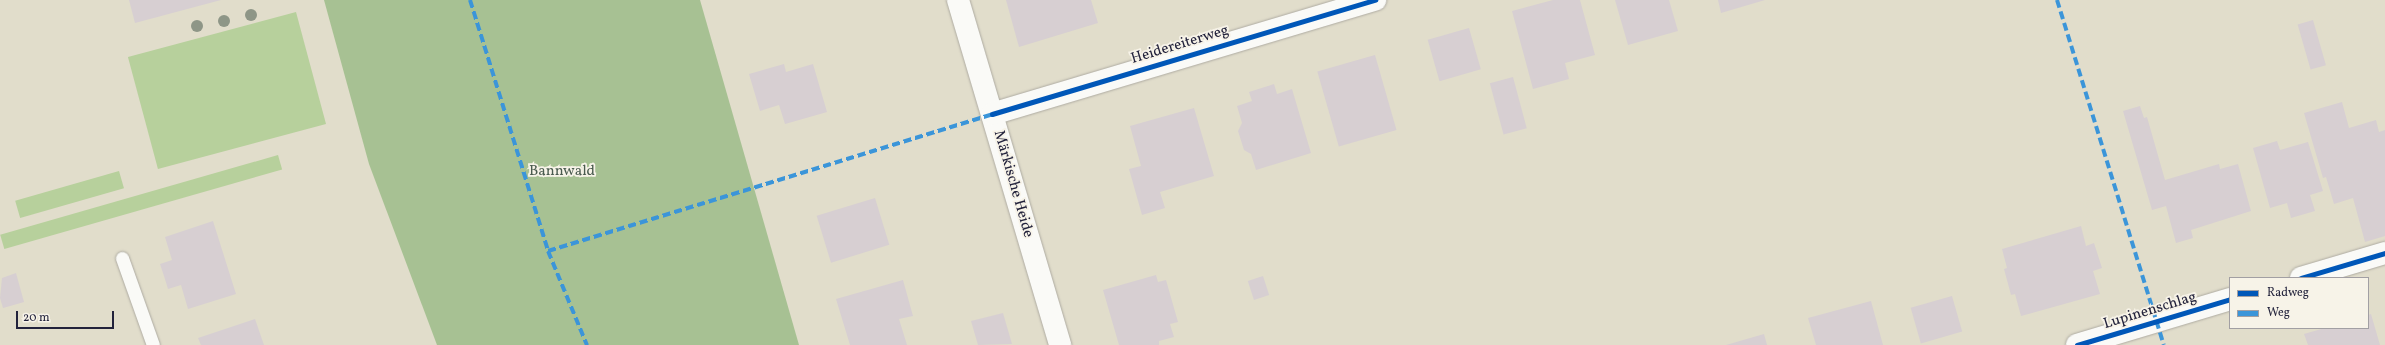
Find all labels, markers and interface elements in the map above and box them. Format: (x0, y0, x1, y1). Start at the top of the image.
street label: Heidereiterweg (1129, 22, 1231, 68)
street label: Märkische Heide (989, 128, 1037, 240)
park label: Bannwald (529, 163, 595, 181)
legend (2229, 277, 2369, 329)
text: Radweg (2267, 285, 2309, 301)
street label: Lupinenschlag (2101, 288, 2199, 334)
scale bar (18, 303, 116, 329)
text: Weg (2267, 305, 2290, 321)
text: 20 m (23, 310, 50, 326)

